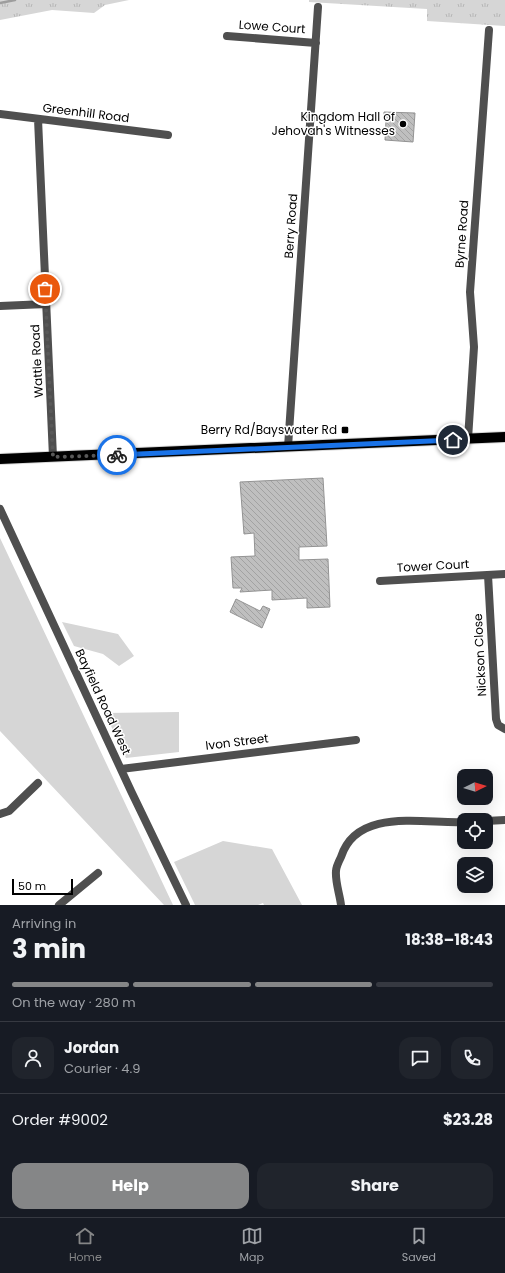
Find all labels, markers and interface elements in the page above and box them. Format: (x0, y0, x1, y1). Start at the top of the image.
street label: Lowe Court (238, 16, 306, 37)
street label: Greenhill Road (42, 99, 130, 126)
place label: Kingdom Hall of Jehovah's Witnesses (272, 108, 395, 139)
marker: Kingdom Hall of Jehovah's Witnesses (398, 119, 408, 129)
street label: Berry Road (280, 193, 301, 259)
street label: Byrne Road (451, 199, 472, 269)
pin (28, 272, 62, 306)
icon: bag (34, 278, 56, 300)
street label: Wattle Road (26, 324, 47, 398)
place label: Berry Rd/Bayswater Rd (201, 421, 337, 438)
pin (436, 423, 470, 457)
marker: Berry Rd/Bayswater Rd (340, 425, 350, 435)
icon: home (442, 429, 464, 451)
courier (97, 435, 137, 475)
icon: bike (106, 444, 128, 466)
street label: Tower Court (396, 555, 470, 576)
street label: Nickson Close (469, 613, 490, 697)
street label: Bayfield Road West (71, 646, 135, 758)
street label: Ivon Street (204, 729, 269, 754)
north arrow (457, 769, 493, 805)
map controls (457, 769, 493, 893)
button: locate (457, 813, 493, 849)
button: layers (457, 857, 493, 893)
scale bar (12, 877, 73, 896)
text: 50 m (18, 878, 46, 894)
text: Arriving in (12, 914, 76, 933)
text: 18:38–18:43 (405, 929, 493, 950)
text: 3 min (12, 931, 86, 967)
text: On the way · 280 m (12, 993, 136, 1012)
button: person (12, 1037, 54, 1079)
text: Jordan (64, 1037, 119, 1058)
button: chat (399, 1037, 441, 1079)
button: phone (451, 1037, 493, 1079)
text: Courier · 4.9 (64, 1059, 140, 1078)
text: Order #9002 (12, 1109, 108, 1130)
text: $23.28 (443, 1109, 493, 1130)
button: Help (12, 1163, 249, 1209)
button: Share (257, 1163, 493, 1209)
tab: Home (69, 1225, 102, 1266)
tab: Map (240, 1225, 264, 1266)
tab: Saved (402, 1225, 436, 1266)

